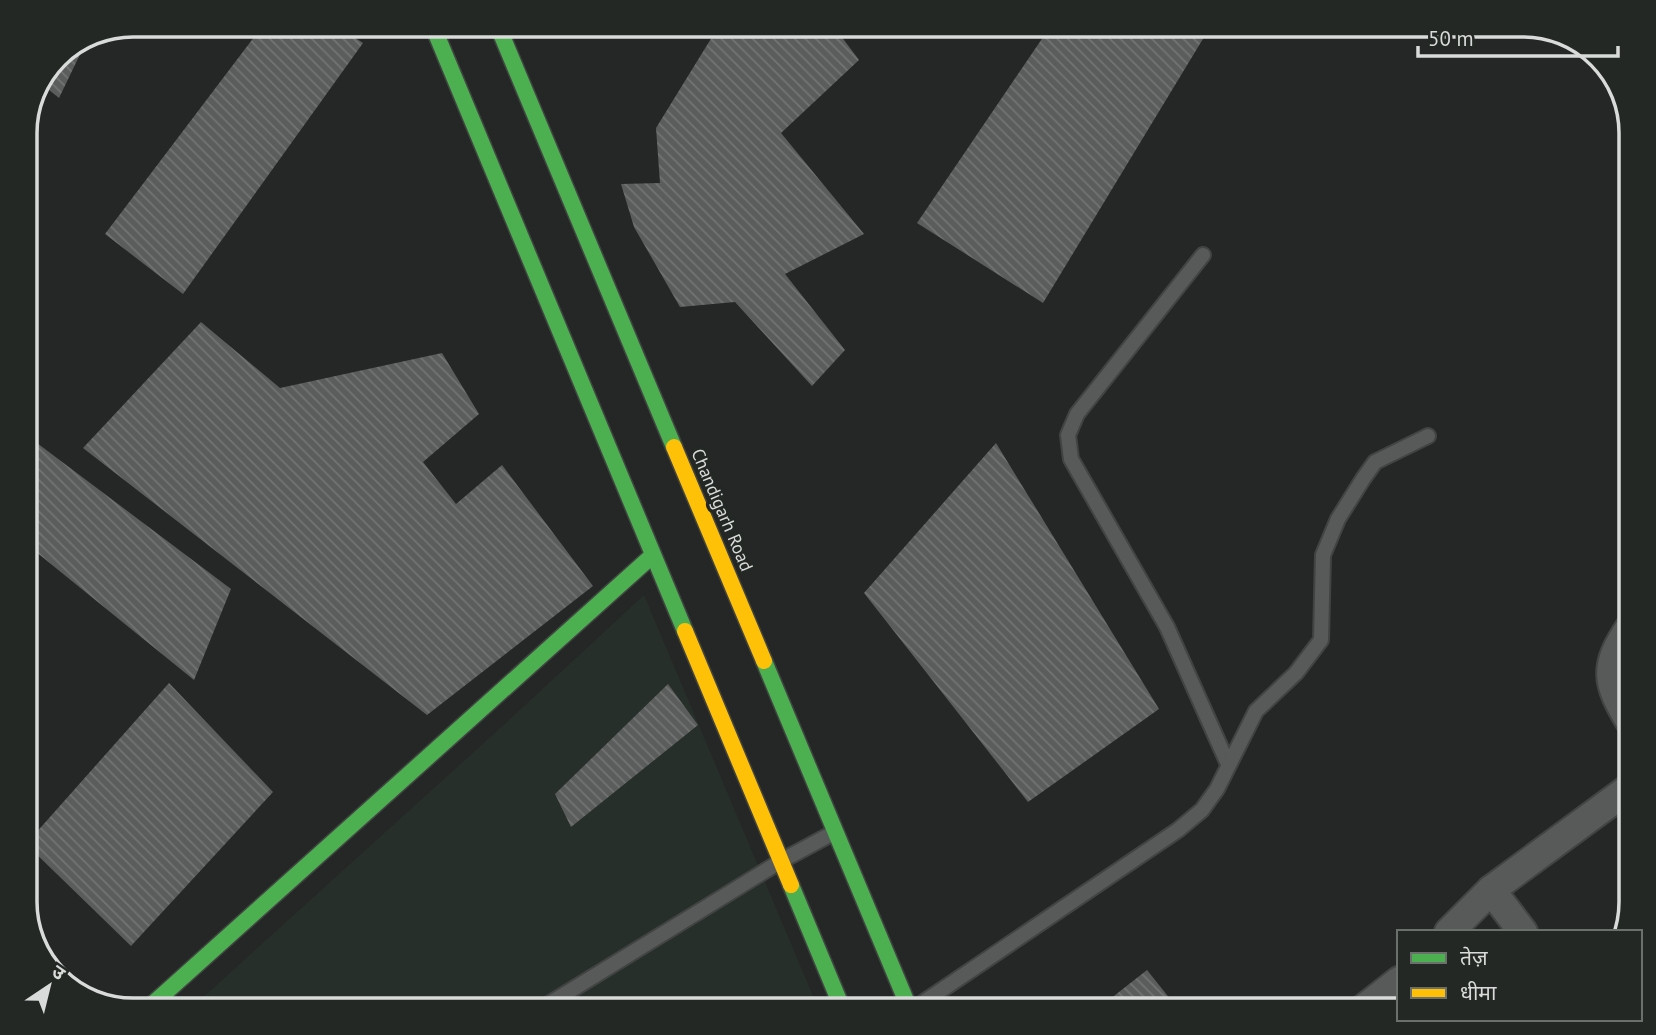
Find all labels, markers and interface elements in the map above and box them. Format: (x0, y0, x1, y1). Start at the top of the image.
scale bar (1418, 14, 1618, 58)
text: 50 m (1428, 25, 1474, 52)
street label: Chandigarh Road (686, 445, 759, 575)
legend (1397, 930, 1642, 1021)
text: तेज़ (1460, 944, 1488, 971)
north arrow (14, 951, 84, 1021)
text: उ (47, 959, 71, 986)
text: धीमा (1460, 979, 1497, 1006)

